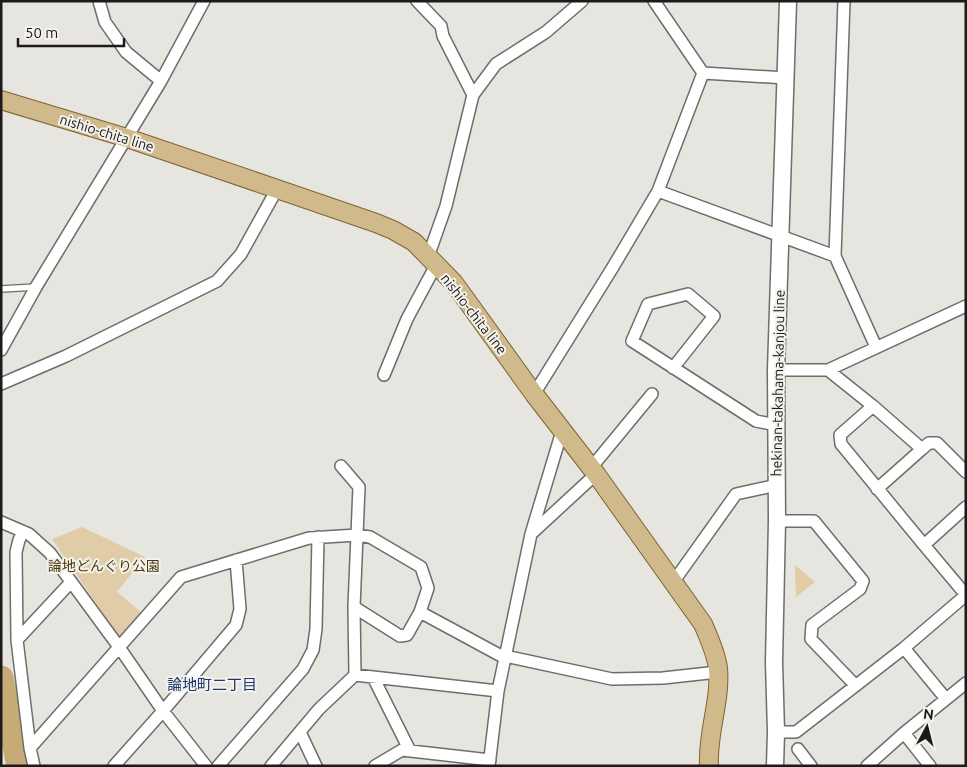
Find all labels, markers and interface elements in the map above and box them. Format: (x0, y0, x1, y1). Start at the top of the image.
scale bar (18, 15, 124, 47)
text: 50 m (25, 24, 58, 41)
street label: nishio-chita line (58, 111, 156, 155)
street label: nishio-chita line (438, 271, 510, 357)
street label: hekinan-takahama-kanjou line (768, 290, 788, 476)
park label: 論地どんぐり公園 (48, 558, 160, 574)
district label: 論地町二丁目 (167, 676, 257, 693)
north arrow (902, 702, 952, 752)
text: N (922, 706, 935, 723)

